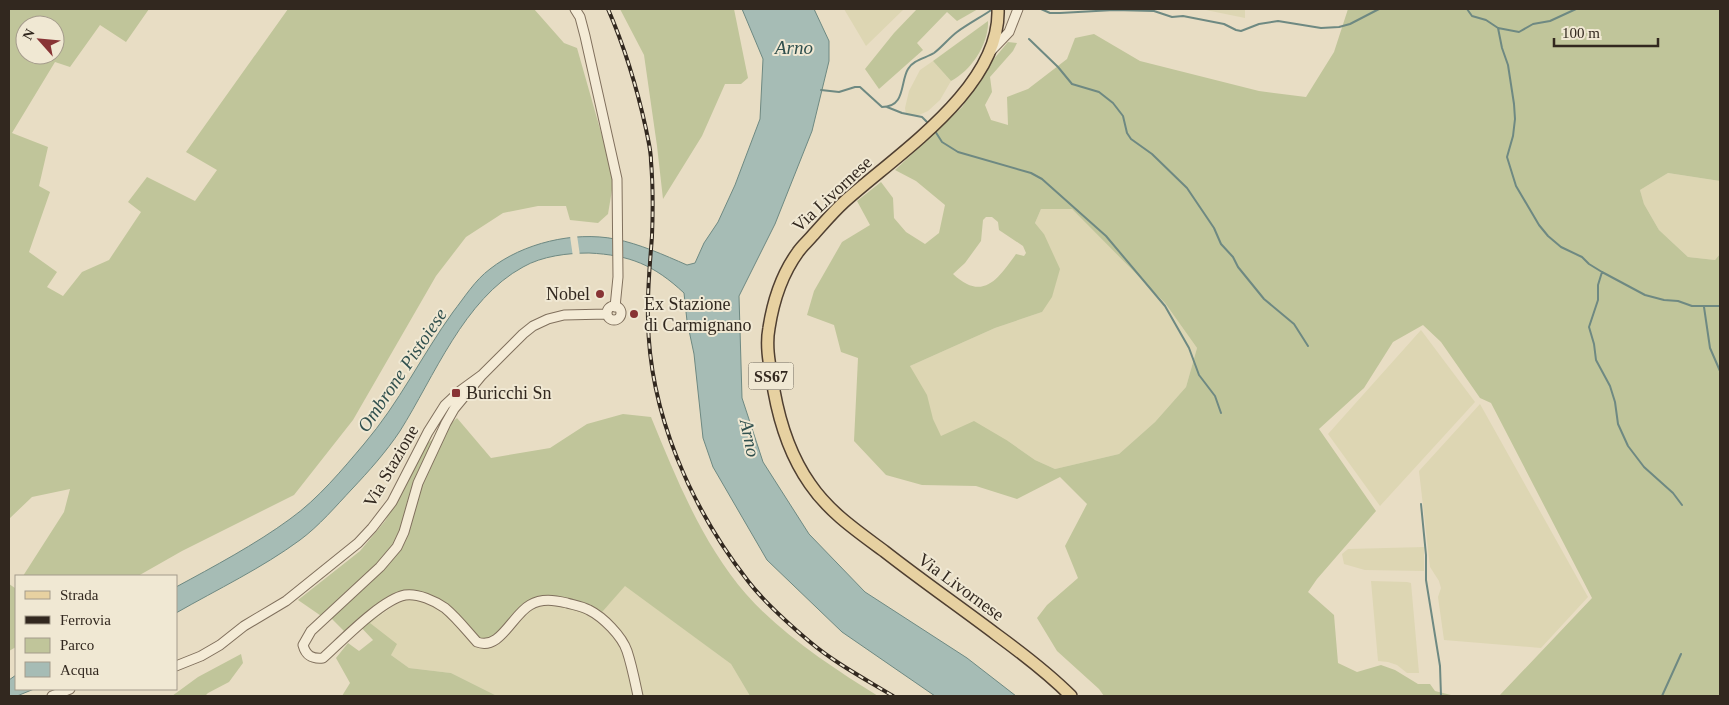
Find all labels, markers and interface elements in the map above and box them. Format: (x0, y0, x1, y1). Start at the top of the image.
north arrow (15, 15, 65, 65)
scale bar (1554, 15, 1658, 47)
text: 100 m (1562, 25, 1600, 41)
text: N (20, 26, 38, 42)
water label: Arno (773, 37, 813, 58)
street label: Via Livornese (788, 152, 876, 236)
place label: Nobel (546, 284, 590, 304)
marker: Nobel (594, 288, 606, 300)
place label: Ex Stazione di Carmignano (644, 294, 751, 335)
water label: Ombrone Pistoiese (353, 304, 451, 436)
marker: Ex Stazione di Carmignano (628, 308, 640, 320)
road number: SS67 (748, 362, 794, 390)
place label: Buricchi Sn (466, 383, 552, 403)
marker: Buricchi Sn (450, 387, 462, 399)
water label: Arno (735, 415, 764, 459)
street label: Via Stazione (359, 421, 423, 511)
street label: Via Livornese (914, 549, 1008, 625)
legend (15, 575, 178, 690)
text: Strada (60, 587, 99, 603)
text: Ferrovia (60, 612, 111, 628)
text: Parco (60, 637, 94, 653)
text: Acqua (60, 662, 99, 678)

